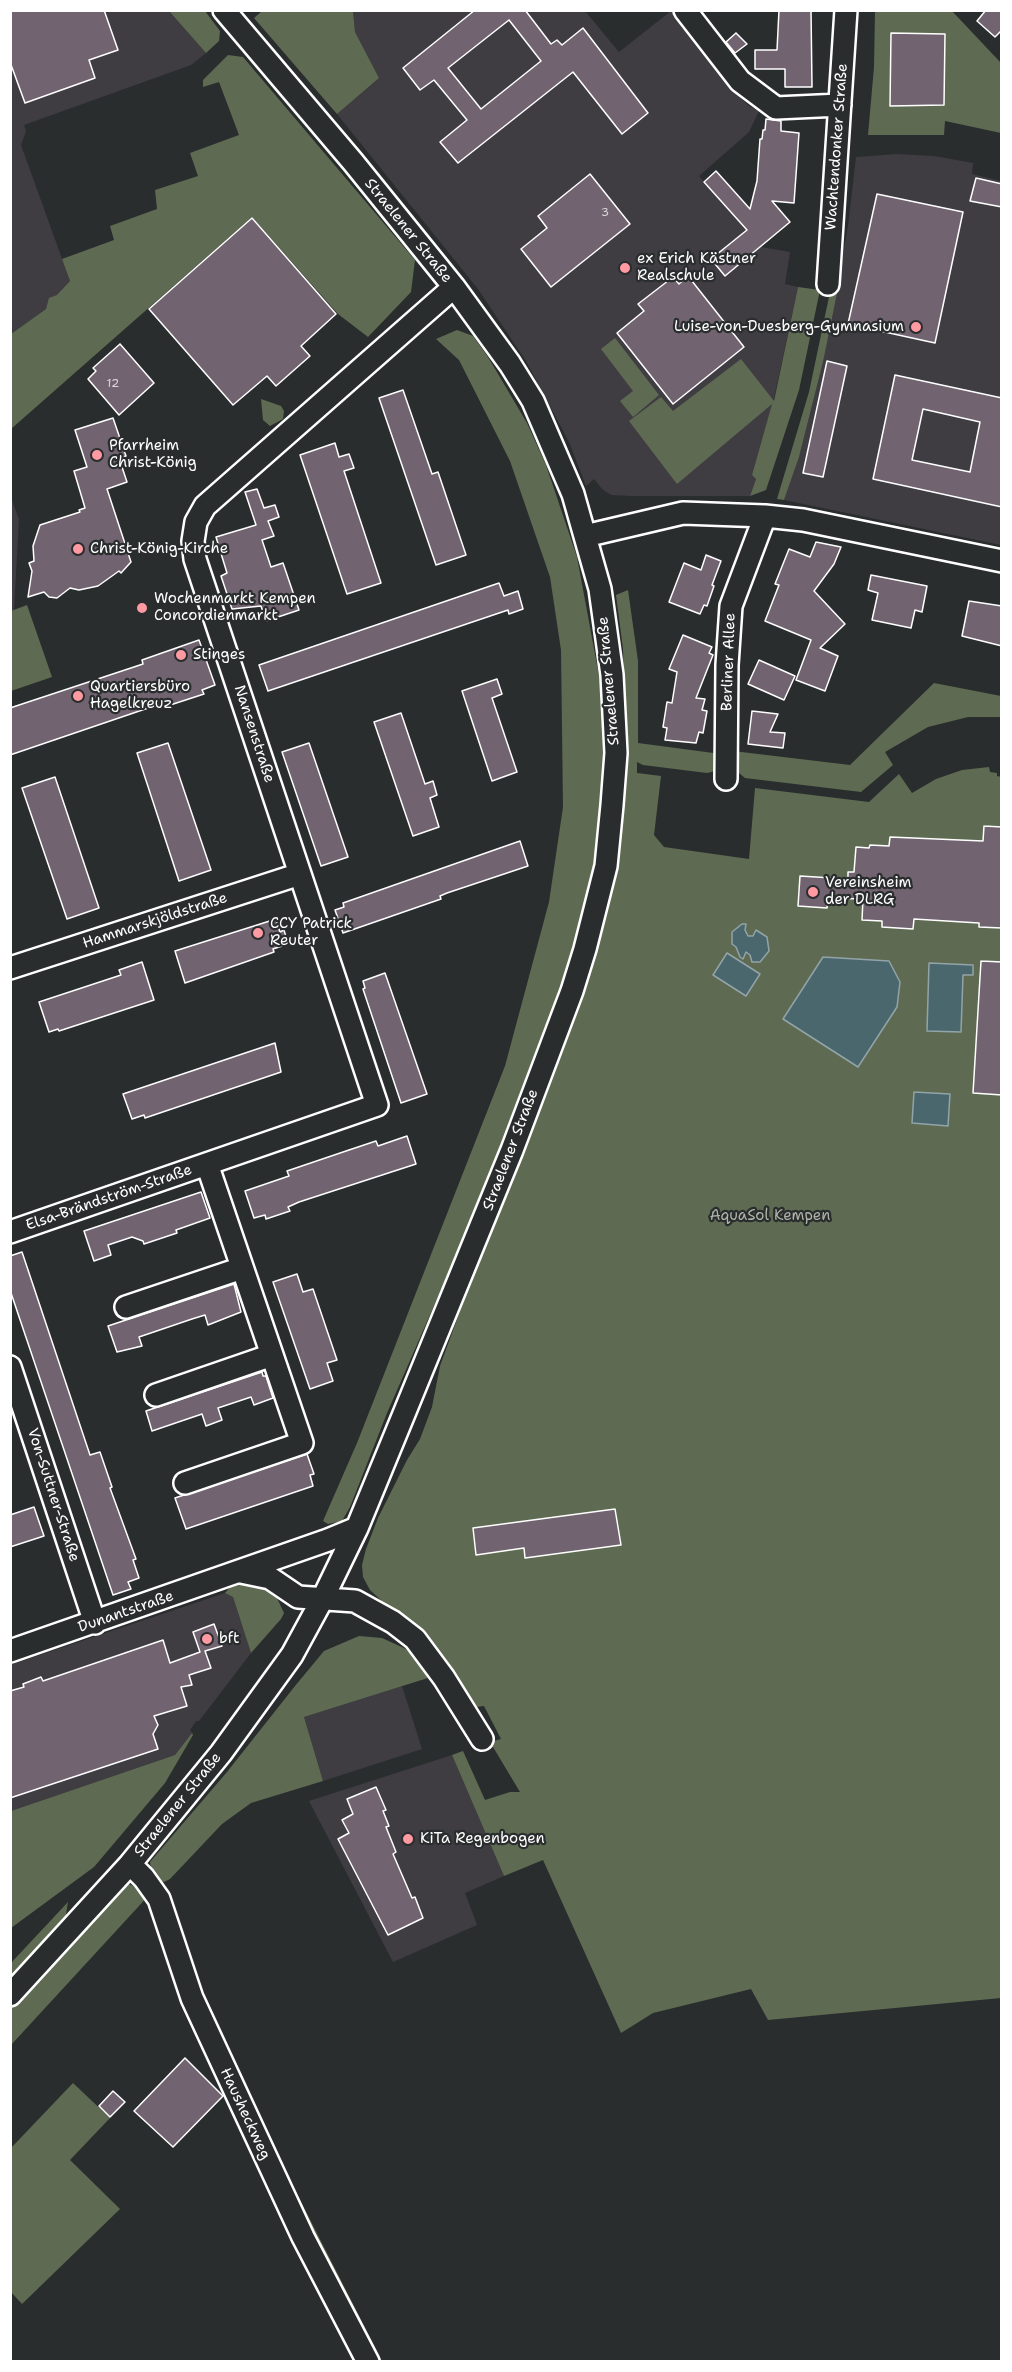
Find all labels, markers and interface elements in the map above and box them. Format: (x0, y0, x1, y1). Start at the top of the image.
street label: Wachtendonker Straße (822, 63, 852, 231)
street label: Straelener Straße (360, 175, 456, 287)
house number: 3 (601, 206, 609, 220)
place label: ex Erich Kästner Realschule (637, 250, 756, 285)
marker: ex Erich Kästner Realschule (618, 261, 632, 275)
place label: Luise-von-Duesberg-Gymnasium (674, 318, 904, 336)
marker: Luise-von-Duesberg-Gymnasium (909, 320, 923, 334)
house number: 12 (107, 377, 119, 391)
place label: Pfarrheim Christ-König (109, 437, 197, 472)
marker: Pfarrheim Christ-König (90, 448, 104, 462)
place label: Christ-König-Kirche (90, 540, 228, 558)
marker: Christ-König-Kirche (71, 542, 85, 556)
place label: Wochenmarkt Kempen Concordienmarkt (154, 590, 316, 625)
marker: Wochenmarkt Kempen Concordienmarkt (135, 601, 149, 615)
street label: Berliner Allee (718, 613, 740, 711)
street label: Straelener Straße (594, 616, 624, 746)
place label: Stinges (193, 646, 245, 664)
marker: Stinges (174, 648, 188, 662)
place label: Quartiersbüro Hagelkreuz (90, 678, 190, 713)
street label: Nansenstraße (230, 683, 278, 785)
marker: Quartiersbüro Hagelkreuz (71, 689, 85, 703)
place label: Vereinsheim der DLRG (825, 874, 911, 909)
marker: Vereinsheim der DLRG (806, 885, 820, 899)
street label: Hammarskjöldstraße (80, 889, 230, 953)
place label: CCY Patrick Reuter (270, 915, 352, 950)
marker: CCY Patrick Reuter (251, 926, 265, 940)
street label: Straelener Straße (479, 1087, 543, 1213)
street label: Elsa-Brändström-Straße (24, 1161, 194, 1235)
park label: AquaSol Kempen (710, 1207, 830, 1225)
street label: Von-Suttner-Straße (23, 1426, 83, 1564)
street label: Dunantstraße (76, 1587, 176, 1637)
place label: bft (219, 1630, 240, 1648)
marker: bft (200, 1632, 214, 1646)
street label: Straelener Straße (130, 1749, 226, 1861)
place label: KiTa Regenbogen (420, 1830, 545, 1848)
marker: KiTa Regenbogen (401, 1832, 415, 1846)
street label: Hausheckweg (216, 2065, 274, 2163)

